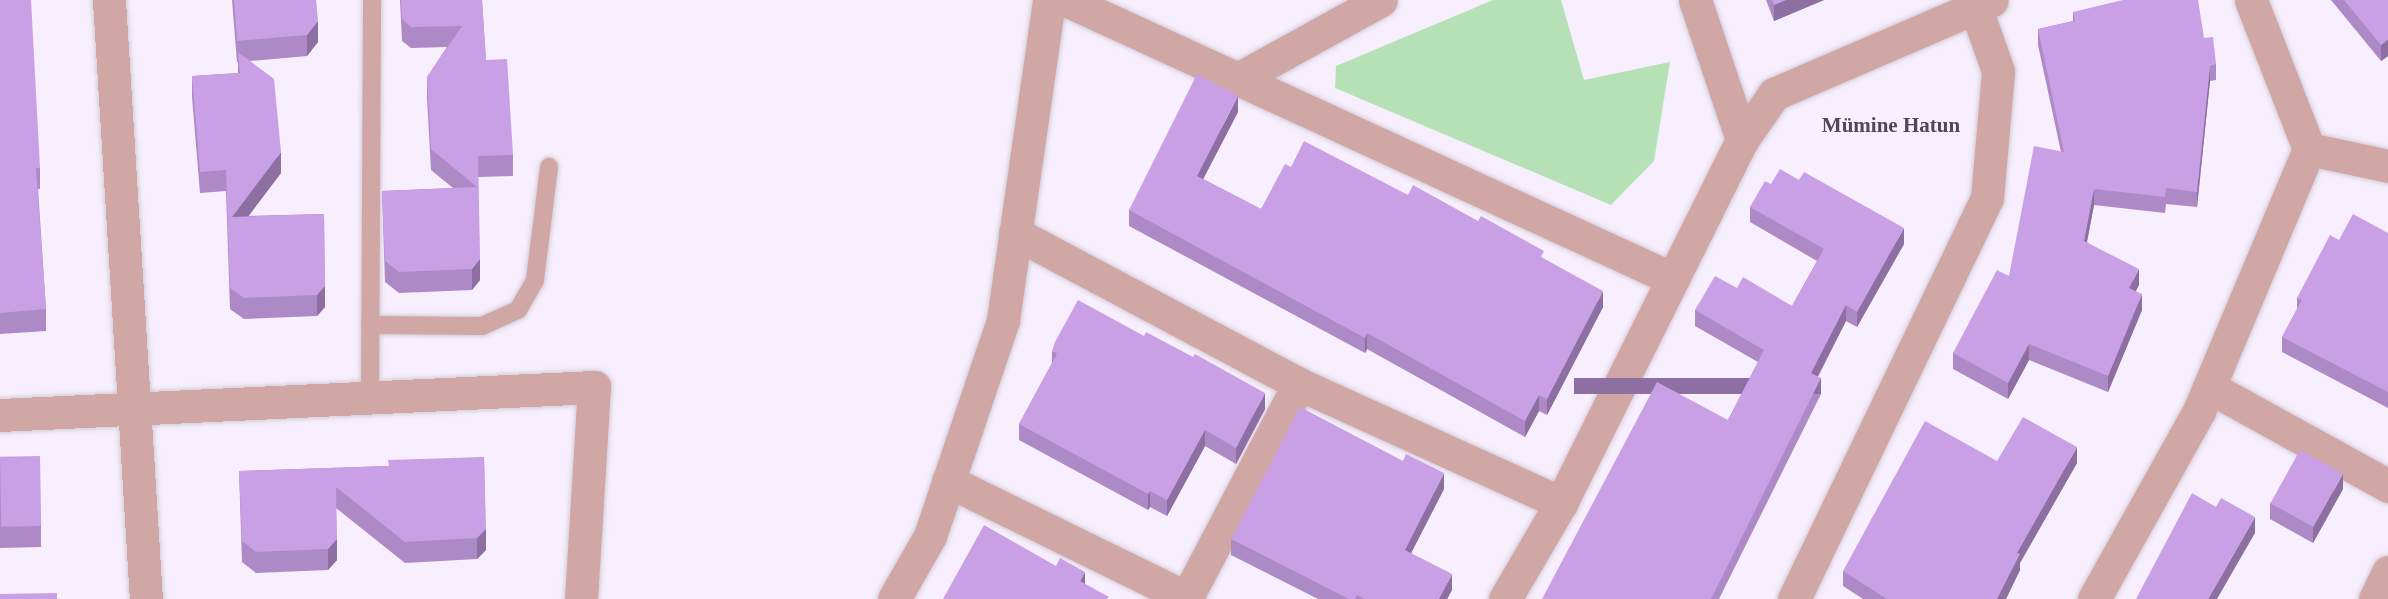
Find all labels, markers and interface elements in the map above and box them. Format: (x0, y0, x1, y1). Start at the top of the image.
district label: Mümine Hatun (1822, 112, 1960, 138)

